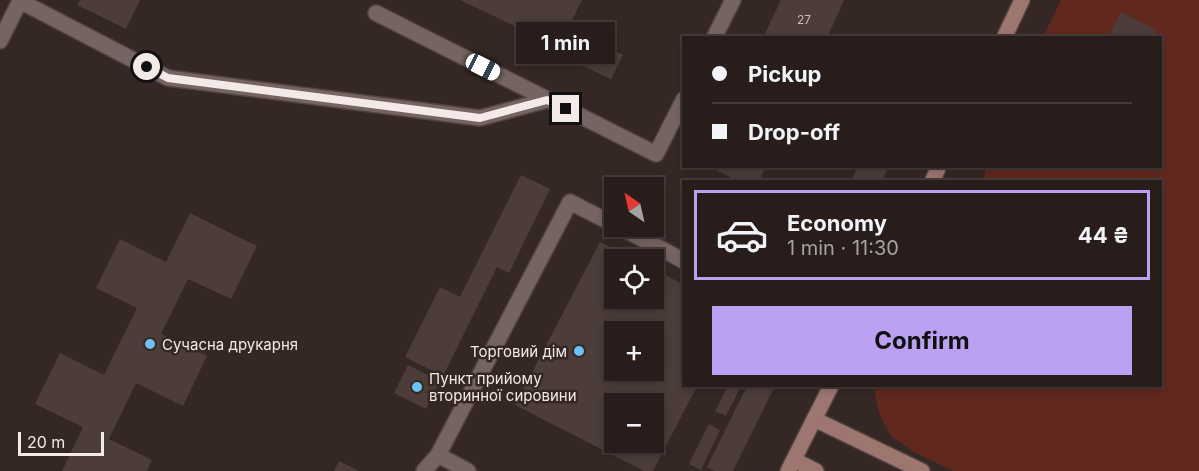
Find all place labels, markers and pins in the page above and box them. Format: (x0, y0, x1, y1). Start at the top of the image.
place label: Сучасна друкарня (162, 335, 298, 354)
marker: Сучасна друкарня (143, 337, 157, 351)
place label: Торговий дім (470, 342, 567, 361)
marker: Торговий дім (572, 344, 586, 358)
place label: Пункт прийому вторинної сировини (429, 369, 577, 405)
marker: Пункт прийому вторинної сировини (410, 380, 424, 394)

